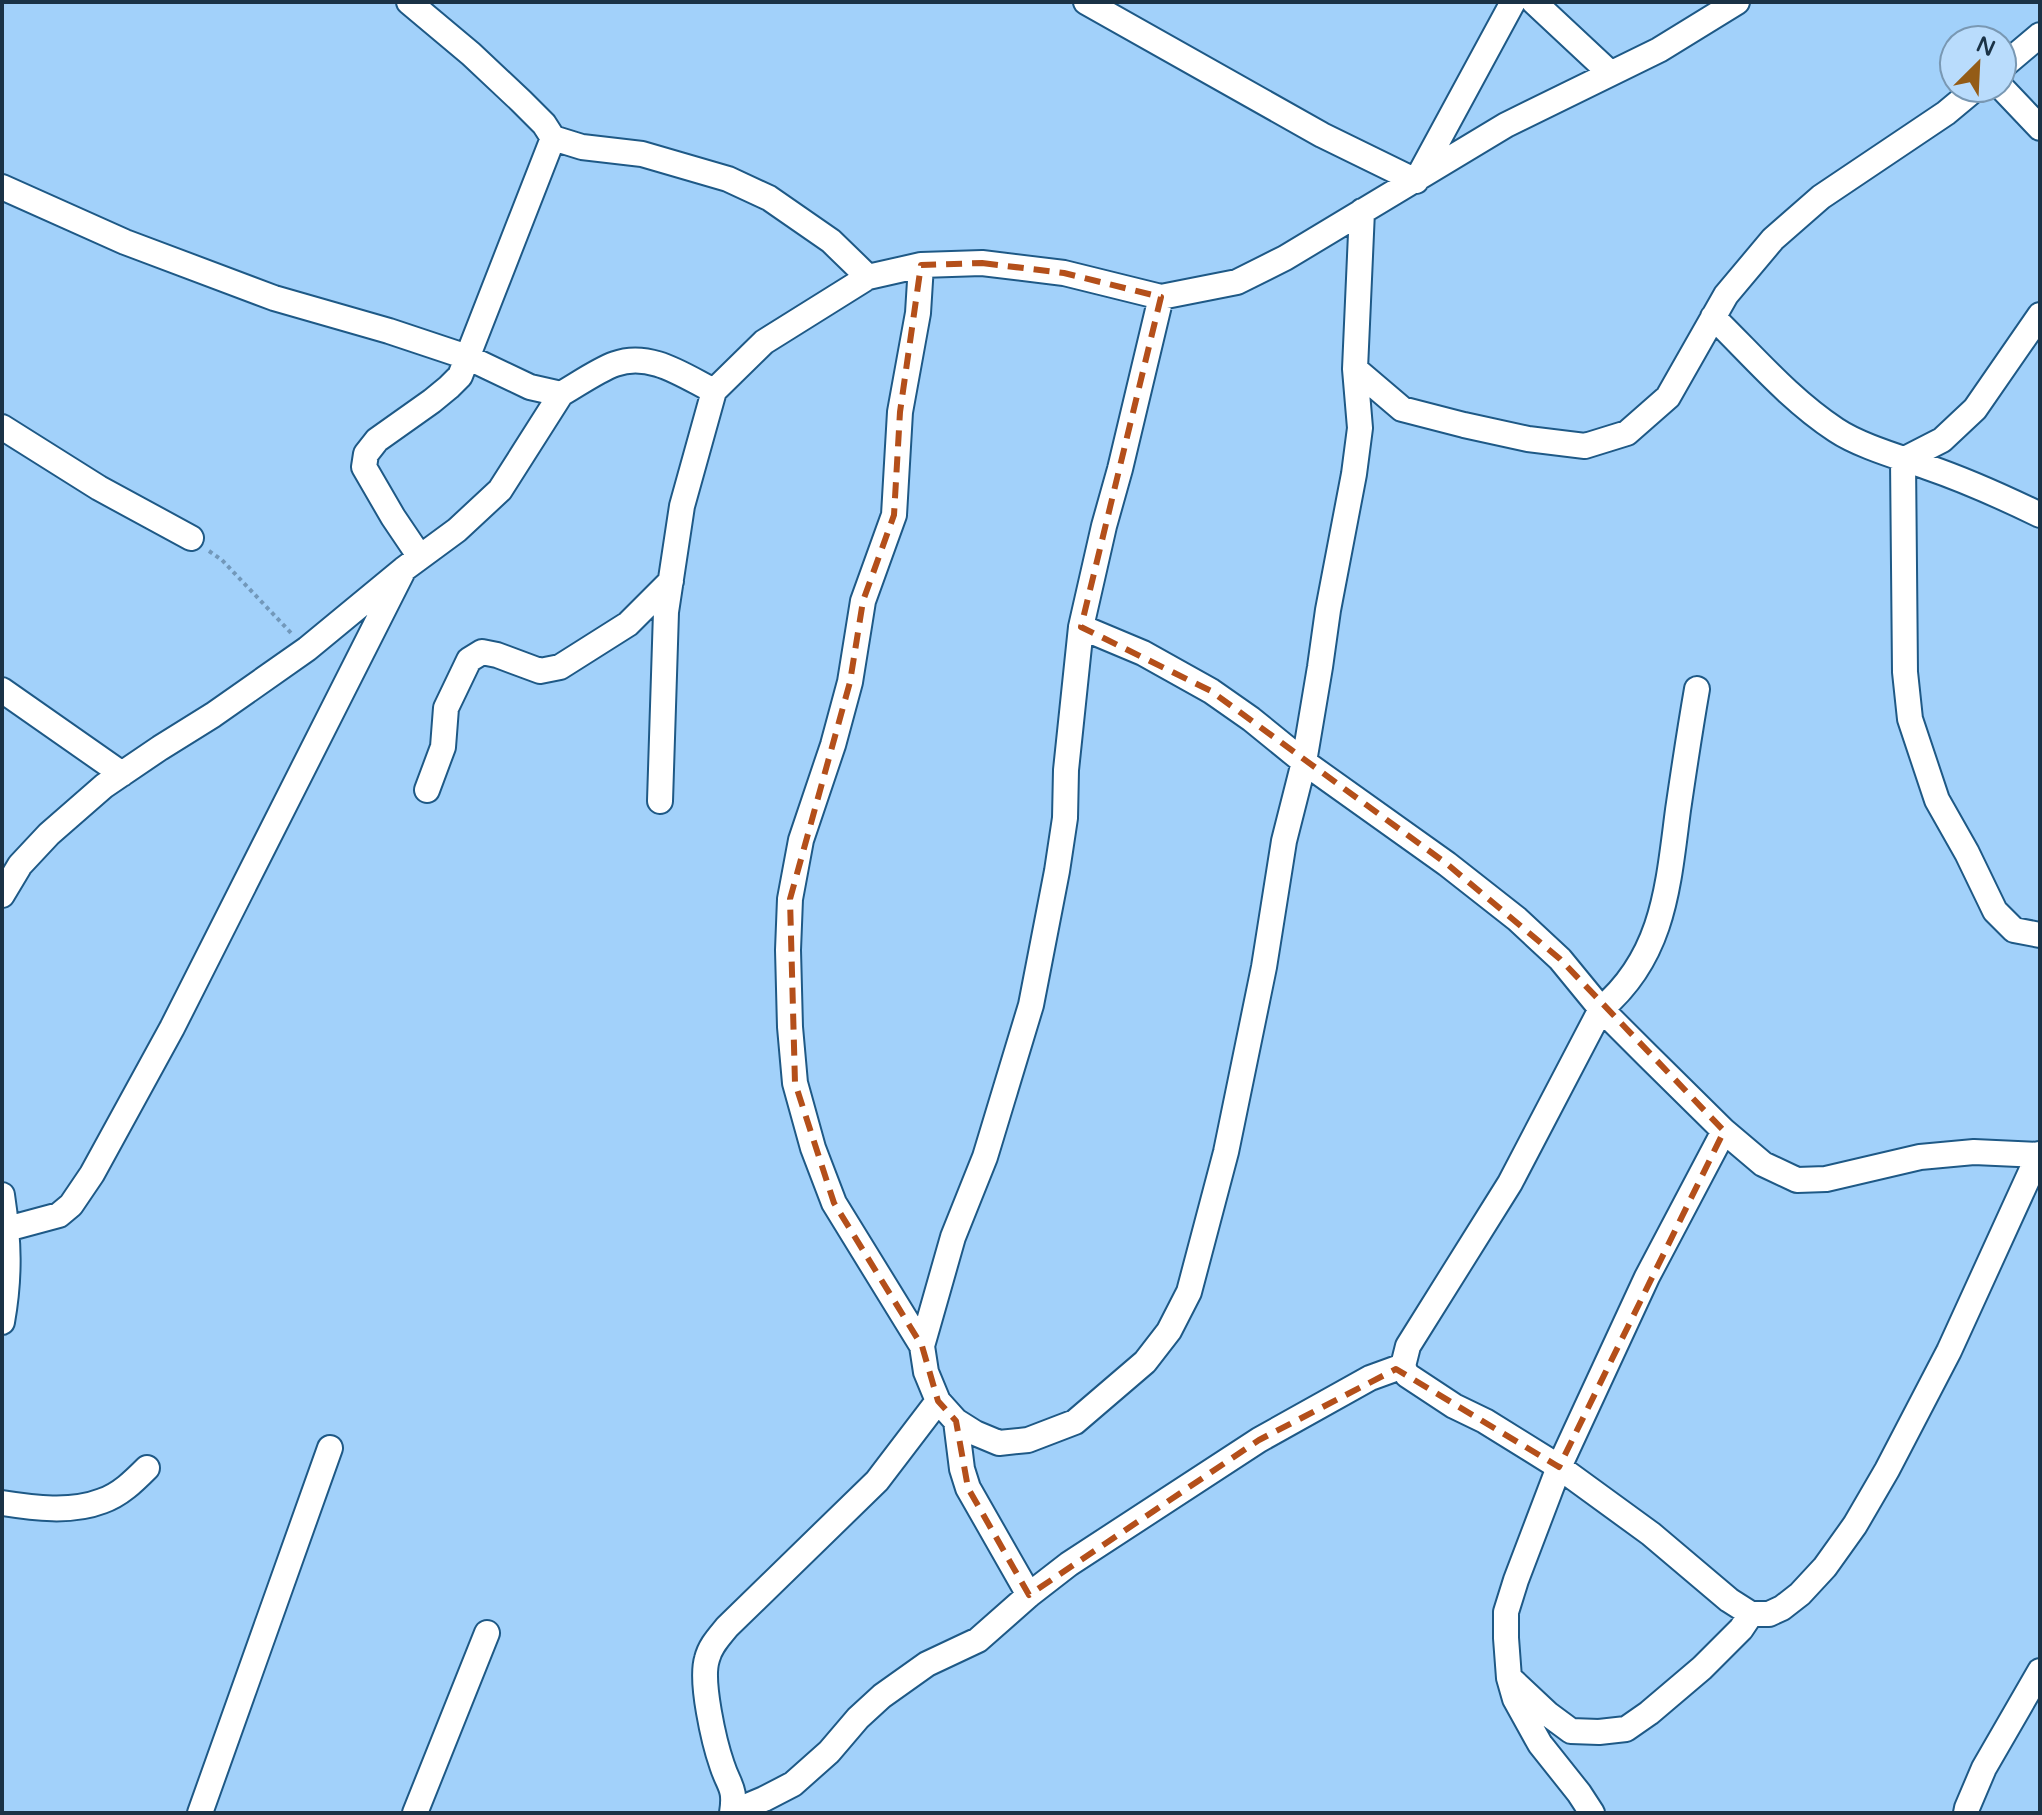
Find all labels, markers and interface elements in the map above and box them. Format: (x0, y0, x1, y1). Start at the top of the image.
north arrow (1938, 24, 2018, 104)
text: N (1972, 31, 1999, 62)

